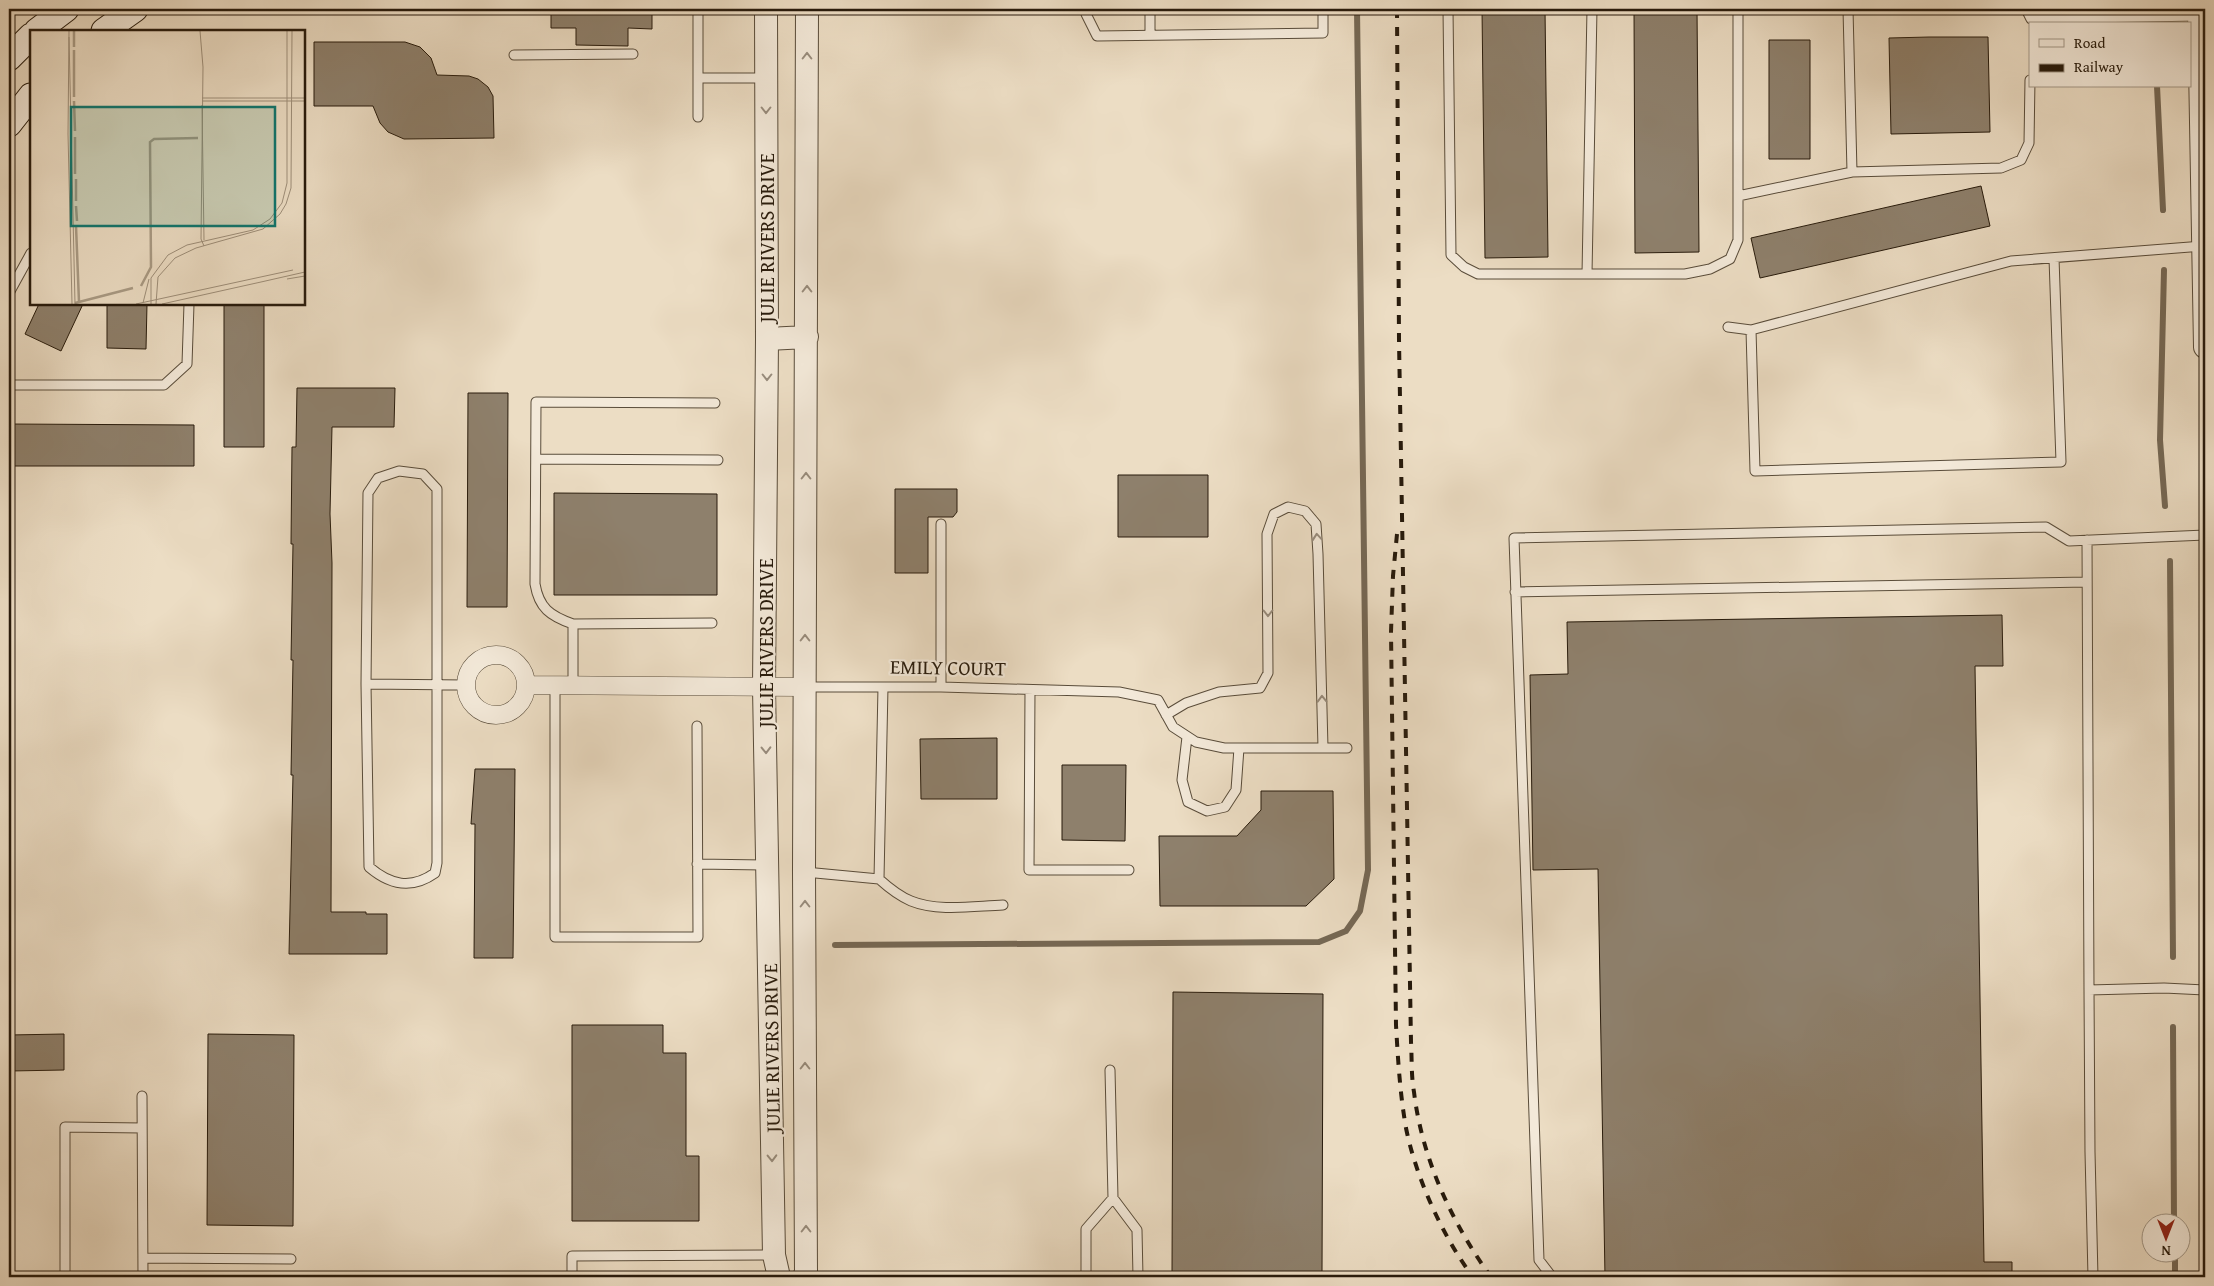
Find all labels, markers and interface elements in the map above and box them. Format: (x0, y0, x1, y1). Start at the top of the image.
legend (2029, 22, 2192, 88)
inset map (30, 30, 305, 305)
text: Road (2074, 32, 2105, 53)
one-way arrow (802, 52, 812, 60)
text: Railway (2074, 56, 2124, 77)
one-way arrow (761, 106, 771, 114)
street label: JULIE RIVERS DRIVE (752, 153, 781, 326)
one-way arrow (802, 284, 812, 292)
one-way arrow (762, 374, 772, 382)
one-way arrow (801, 471, 811, 479)
one-way arrow (1312, 532, 1323, 540)
street label: JULIE RIVERS DRIVE (751, 558, 780, 731)
one-way arrow (1263, 609, 1273, 617)
one-way arrow (800, 634, 810, 642)
street label: EMILY COURT (890, 651, 1006, 683)
one-way arrow (1317, 695, 1327, 702)
one-way arrow (760, 746, 771, 754)
one-way arrow (800, 900, 810, 908)
street label: JULIE RIVERS DRIVE (755, 963, 787, 1136)
one-way arrow (800, 1062, 810, 1070)
one-way arrow (767, 1155, 778, 1163)
north arrow (2142, 1214, 2192, 1264)
one-way arrow (801, 1225, 811, 1232)
text: N (2161, 1241, 2171, 1261)

